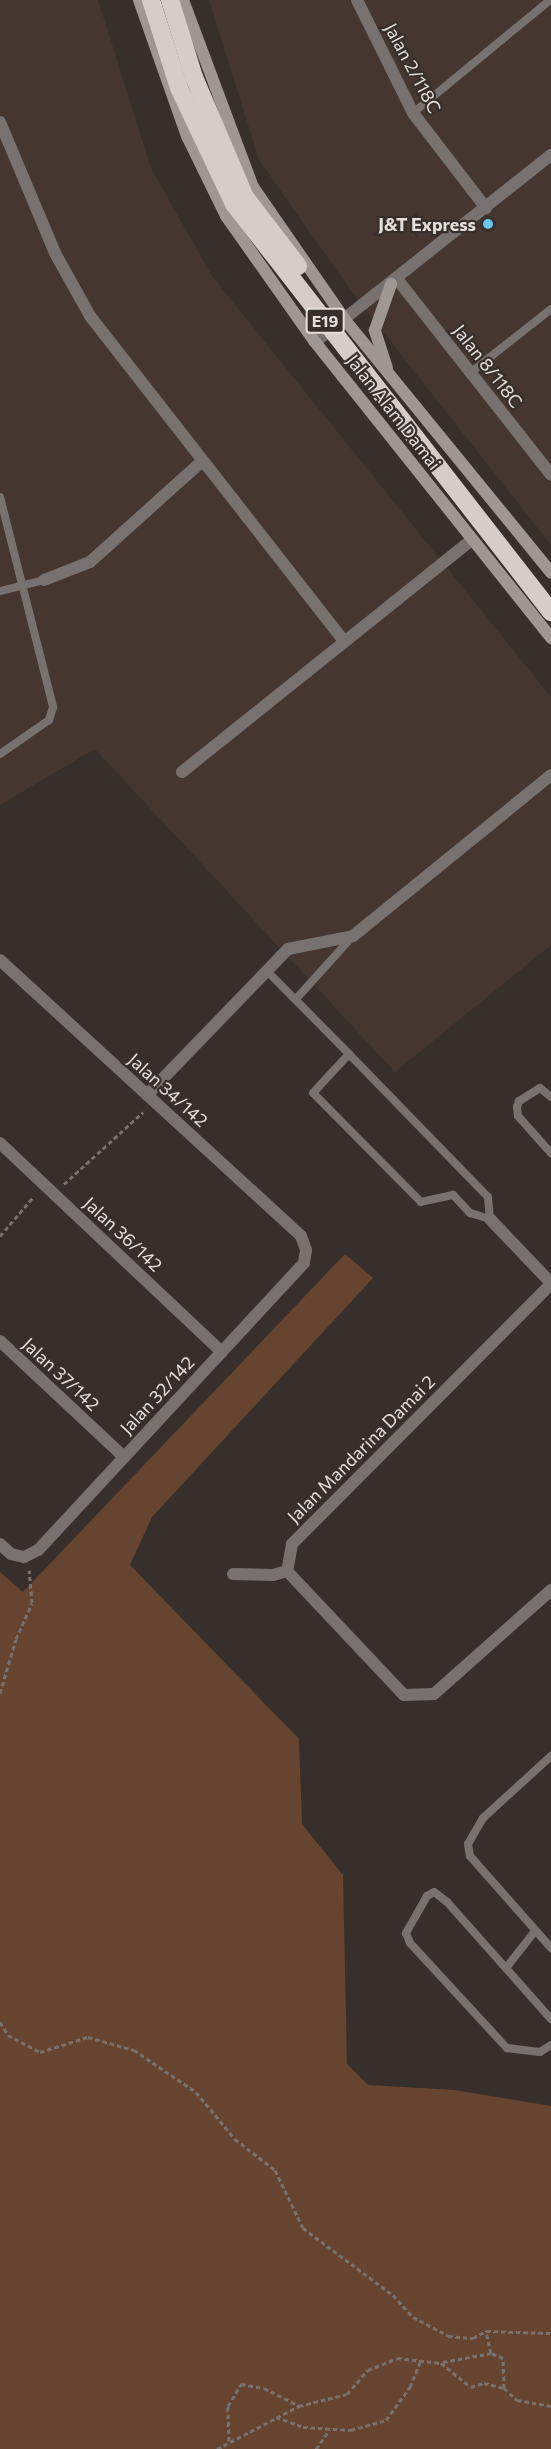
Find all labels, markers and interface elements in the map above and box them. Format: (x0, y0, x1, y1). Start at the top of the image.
street label: Jalan 2/118C (380, 19, 446, 117)
place label: J&T Express (378, 213, 476, 235)
marker: J&T Express (481, 217, 495, 231)
road number: E19 (306, 308, 344, 334)
street label: Jalan 8/118C (449, 320, 527, 412)
street label: Jalan Alam Damai (342, 350, 446, 474)
street label: Jalan 34/142 (124, 1049, 212, 1131)
street label: Jalan 36/142 (79, 1192, 167, 1276)
street label: Jalan 37/142 (18, 1333, 104, 1415)
street label: Jalan 32/142 (115, 1351, 199, 1439)
street label: Jalan Mandarina Damai 2 (283, 1371, 439, 1527)

